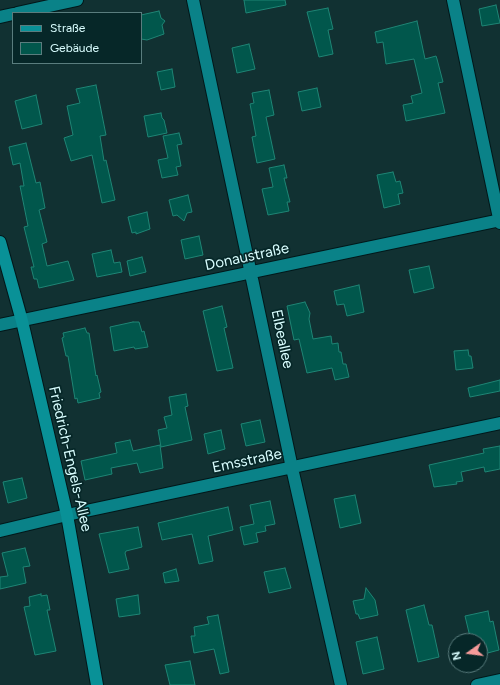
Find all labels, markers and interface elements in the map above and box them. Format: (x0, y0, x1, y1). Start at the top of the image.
legend (12, 12, 142, 64)
text: Straße (50, 21, 85, 35)
text: Gebäude (50, 41, 99, 55)
street label: Donaustraße (203, 239, 291, 275)
street label: Elbeallee (267, 308, 297, 370)
street label: Friedrich-Engels-Allee (45, 385, 95, 533)
street label: Emsstraße (211, 445, 283, 477)
north arrow (448, 633, 488, 673)
text: N (450, 650, 464, 661)

